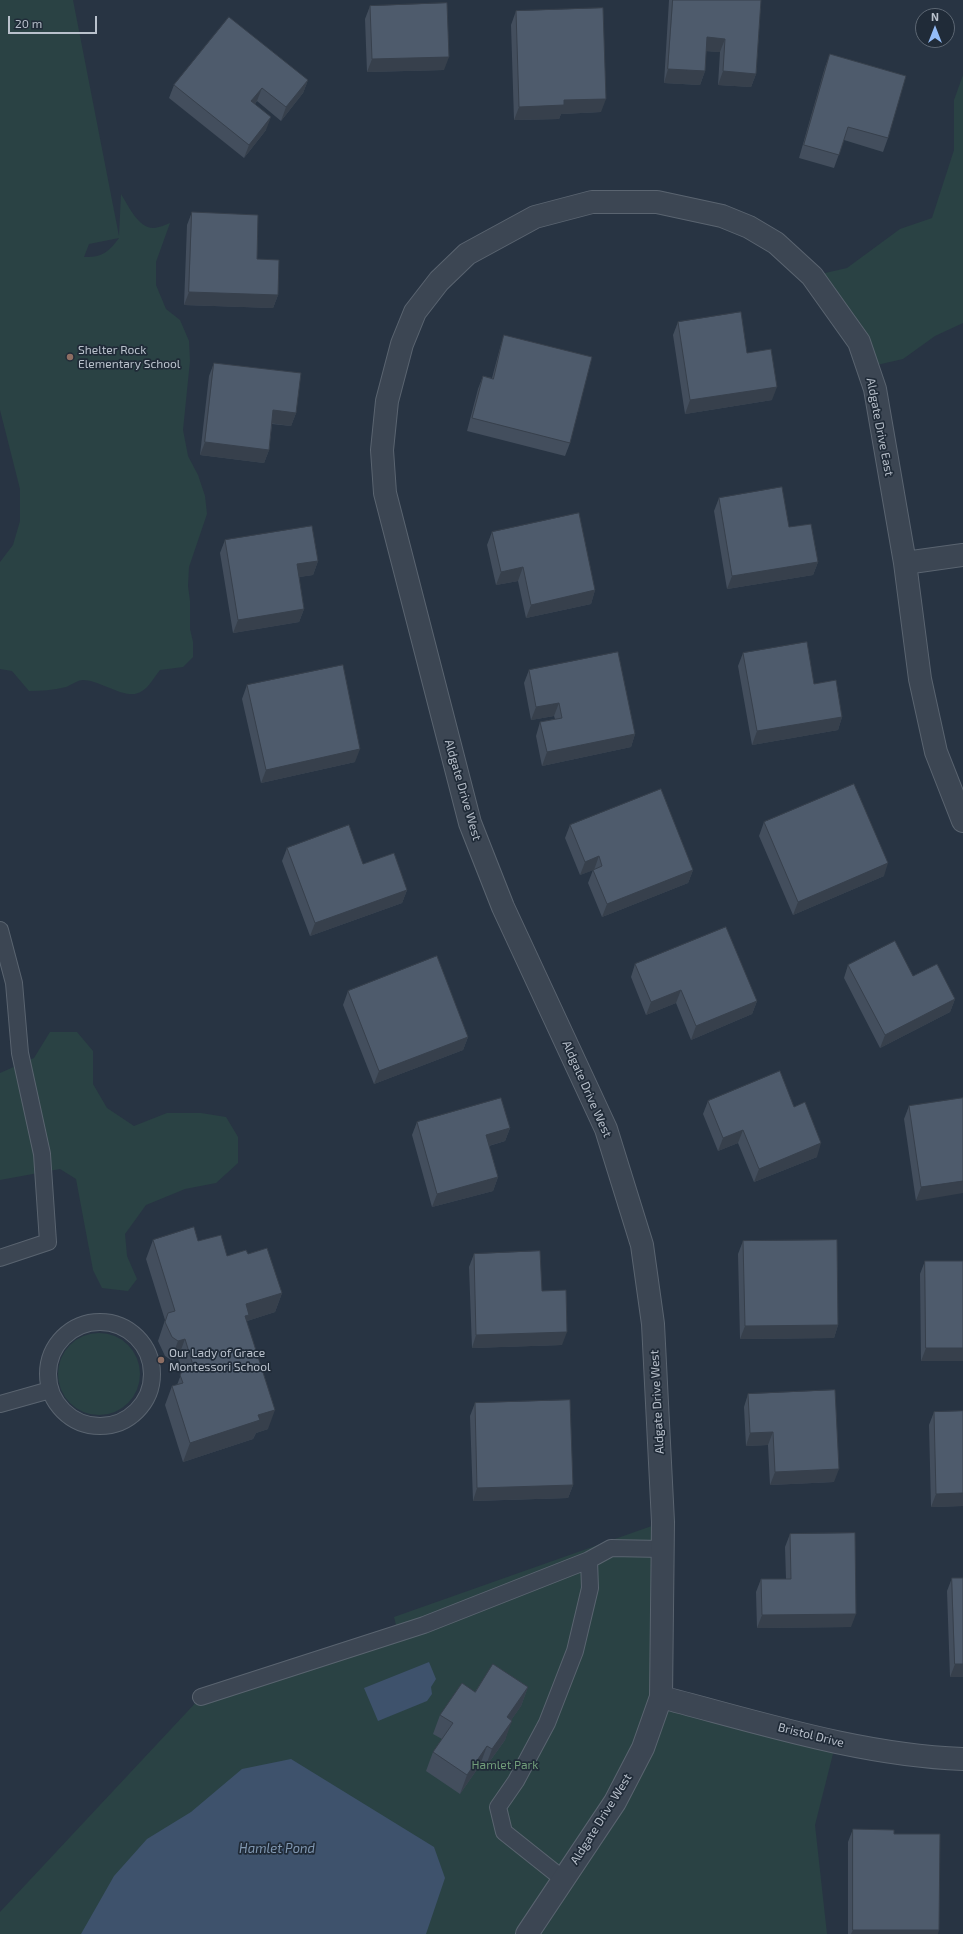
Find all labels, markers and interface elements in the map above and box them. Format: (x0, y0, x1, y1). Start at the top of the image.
scale bar (10, 8, 99, 34)
north arrow (915, 8, 955, 48)
text: N (931, 10, 939, 23)
text: 20 m (15, 16, 42, 30)
place label: Shelter Rock Elementary School (78, 343, 180, 371)
marker: Shelter Rock Elementary School (65, 352, 75, 362)
street label: Aldgate Drive East (863, 377, 897, 477)
street label: Aldgate Drive West (442, 738, 484, 842)
street label: Aldgate Drive West (559, 1038, 615, 1140)
place label: Our Lady of Grace Montessori School (169, 1346, 271, 1374)
street label: Aldgate Drive West (647, 1350, 667, 1454)
marker: Our Lady of Grace Montessori School (156, 1355, 166, 1365)
street label: Bristol Drive (777, 1720, 845, 1750)
park label: Hamlet Park (472, 1758, 538, 1772)
street label: Aldgate Drive West (567, 1771, 635, 1867)
water label: Hamlet Pond (239, 1841, 315, 1857)

